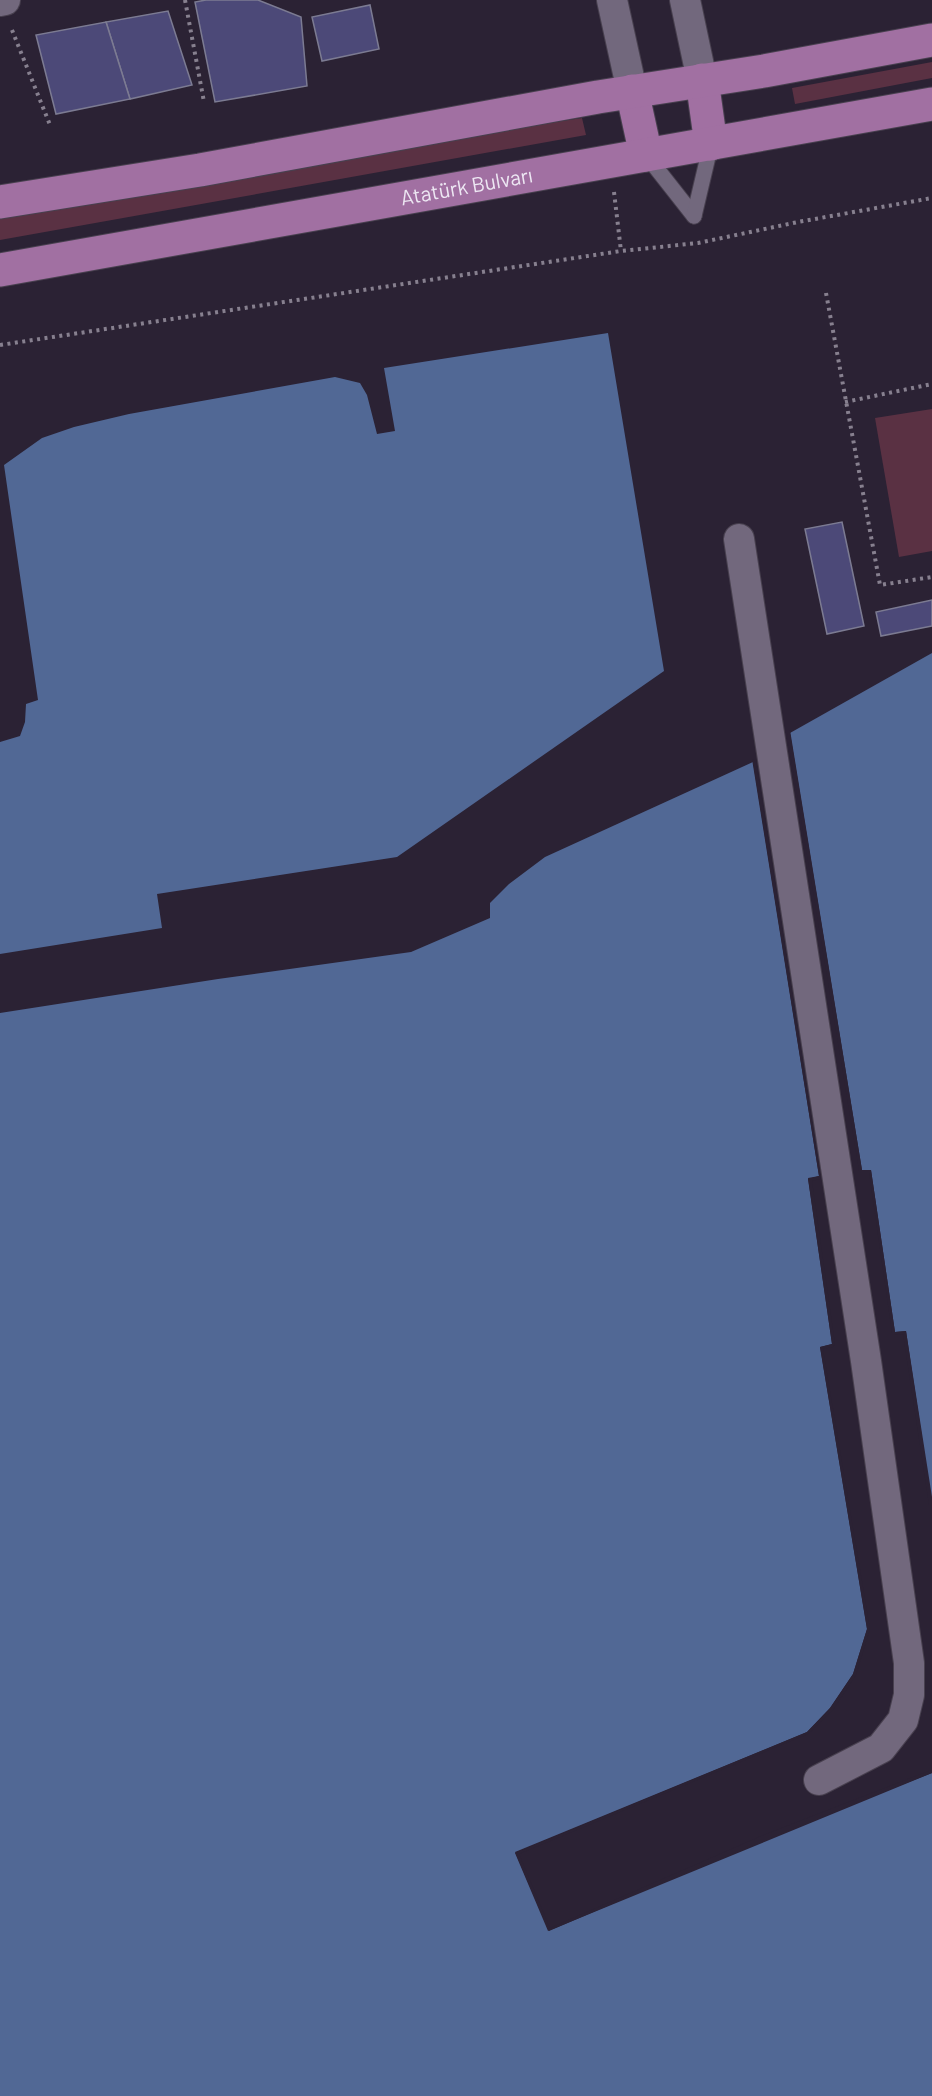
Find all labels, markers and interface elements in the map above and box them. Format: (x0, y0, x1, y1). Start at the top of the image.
street label: Atatürk Bulvarı (398, 161, 534, 209)

